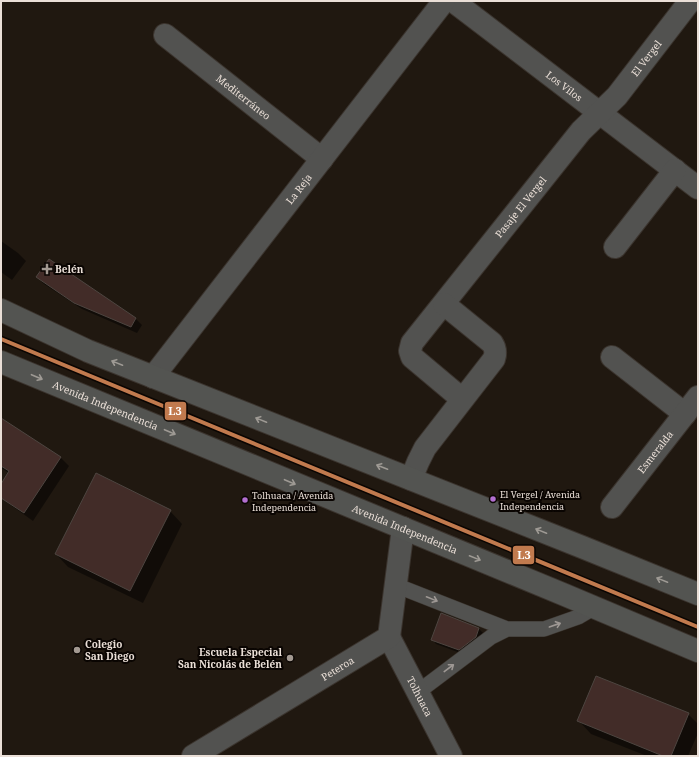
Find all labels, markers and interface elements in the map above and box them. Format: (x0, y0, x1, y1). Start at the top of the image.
street label: El Vergel (628, 37, 664, 79)
street label: Los Vilos (543, 67, 586, 105)
street label: Mediterráneo (213, 71, 274, 123)
street label: La Reja (282, 170, 315, 207)
street label: Pasaje El Vergel (492, 173, 549, 240)
place label: Belén (55, 262, 84, 276)
marker: Belén (42, 264, 52, 274)
one-way arrow (112, 358, 124, 366)
one-way arrow (31, 373, 43, 381)
street label: Avenida Independencia (51, 377, 161, 433)
line badge: L3 (164, 401, 187, 421)
text: L3 (168, 403, 182, 418)
one-way arrow (255, 415, 267, 423)
street label: Esmeralda (634, 427, 676, 476)
one-way arrow (164, 428, 176, 436)
one-way arrow (376, 463, 388, 471)
one-way arrow (284, 478, 296, 486)
place label: El Vergel / Avenida Independencia (500, 488, 580, 513)
place label: Tolhuaca / Avenida Independencia (252, 489, 333, 514)
marker: El Vergel / Avenida Independencia (488, 494, 498, 504)
marker: Tolhuaca / Avenida Independencia (240, 495, 250, 505)
street label: Avenida Independencia (350, 501, 460, 557)
one-way arrow (536, 526, 548, 534)
line badge: L3 (512, 545, 535, 565)
text: L3 (517, 547, 531, 562)
one-way arrow (469, 554, 481, 562)
one-way arrow (656, 575, 668, 583)
one-way arrow (425, 595, 437, 603)
one-way arrow (549, 620, 561, 628)
place label: Colegio San Diego (85, 637, 135, 663)
marker: Colegio San Diego (72, 645, 82, 655)
place label: Escuela Especial San Nicolás de Belén (178, 645, 282, 671)
marker: Escuela Especial San Nicolás de Belén (285, 653, 295, 663)
street label: Peteroa (318, 653, 357, 684)
one-way arrow (443, 664, 454, 673)
street label: Tolhuaca (404, 674, 436, 719)

